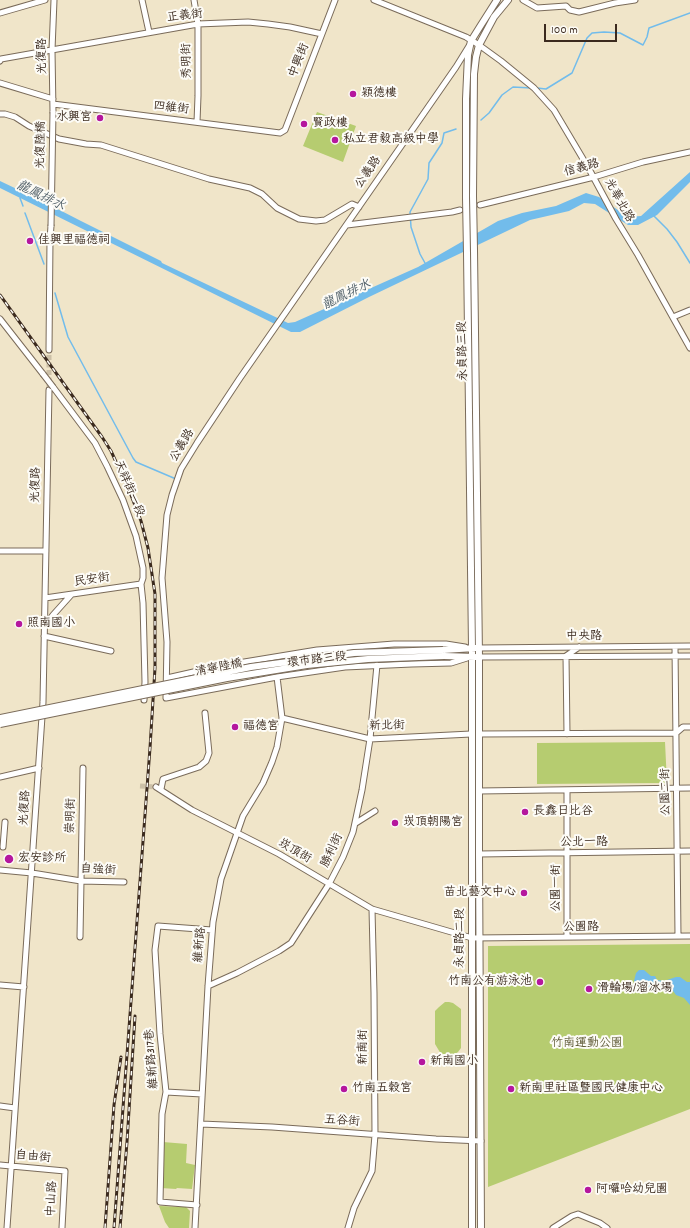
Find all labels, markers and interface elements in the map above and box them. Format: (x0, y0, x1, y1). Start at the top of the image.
street label: 正義街 (166, 8, 204, 26)
scale bar (546, 16, 619, 42)
text: 100 m (551, 22, 578, 39)
street label: 光復路 (36, 38, 50, 74)
street label: 中興街 (287, 42, 313, 80)
street label: 秀明街 (180, 43, 196, 79)
place label: 穎德樓 (361, 87, 397, 101)
marker: 穎德樓 (348, 89, 358, 99)
street label: 四維街 (152, 100, 190, 118)
place label: 水興宮 (56, 111, 92, 125)
marker: 水興宮 (95, 113, 105, 123)
place label: 賢政樓 (312, 117, 348, 131)
marker: 賢政樓 (299, 119, 309, 129)
street label: 光復陸橋 (34, 121, 50, 169)
place label: 私立君毅高級中學 (343, 133, 439, 147)
marker: 私立君毅高級中學 (330, 135, 340, 145)
street label: 公義路 (353, 154, 385, 192)
street label: 信義路 (563, 157, 601, 181)
street label: 光華北路 (600, 177, 636, 225)
water label: 龍鳳排水 (13, 179, 67, 215)
place label: 佳興里福德祠 (38, 234, 110, 248)
marker: 佳興里福德祠 (25, 236, 35, 246)
water label: 龍鳳排水 (320, 278, 374, 314)
street label: 永貞路三段 (456, 321, 472, 381)
street label: 公義路 (168, 427, 198, 465)
street label: 天祥街一段 (110, 459, 146, 519)
street label: 光復路 (29, 467, 45, 503)
street label: 民安街 (73, 571, 111, 591)
place label: 照南國小 (27, 617, 75, 631)
marker: 照南國小 (14, 619, 24, 629)
street label: 中央路 (566, 630, 602, 644)
street label: 環市路三段 (286, 650, 348, 672)
street label: 清寧陸橋 (194, 657, 244, 681)
street label: 新北街 (369, 719, 405, 735)
place label: 福德宮 (243, 720, 279, 734)
marker: 福德宮 (230, 722, 240, 732)
street label: 公園二街 (659, 768, 675, 816)
street label: 光復路 (18, 790, 34, 826)
street label: 崇明街 (64, 798, 80, 834)
place label: 長鑫日比谷 (533, 805, 593, 819)
marker: 長鑫日比谷 (520, 807, 530, 817)
place label: 崁頂朝陽宮 (403, 816, 463, 830)
marker: 崁頂朝陽宮 (390, 818, 400, 828)
street label: 勝利街 (319, 832, 347, 870)
street label: 公北一路 (560, 836, 608, 850)
street label: 崁頂街 (275, 837, 313, 867)
place label: 宏安診所 (18, 852, 66, 866)
marker: 宏安診所 (3, 853, 15, 865)
street label: 自強街 (80, 863, 116, 879)
street label: 公園一街 (550, 864, 564, 912)
place label: 苗北藝文中心 (444, 886, 516, 900)
marker: 苗北藝文中心 (519, 888, 529, 898)
street label: 永貞路二段 (454, 908, 468, 968)
street label: 公園路 (563, 921, 599, 935)
street label: 維新路 (192, 926, 210, 964)
place label: 竹南公有游泳池 (448, 975, 532, 989)
marker: 竹南公有游泳池 (535, 977, 545, 987)
place label: 滑輪場/溜冰場 (597, 982, 672, 996)
marker: 滑輪場/溜冰場 (584, 984, 594, 994)
street label: 維新路317巷 (144, 1028, 162, 1090)
street label: 新南街 (357, 1029, 371, 1065)
park label: 竹南運動公園 (551, 1037, 623, 1051)
place label: 新南國小 (430, 1055, 478, 1069)
marker: 新南國小 (417, 1057, 427, 1067)
place label: 竹南五穀宮 (352, 1082, 412, 1096)
place label: 新南里社區暨國民健康中心 (519, 1082, 663, 1096)
marker: 竹南五穀宮 (339, 1084, 349, 1094)
marker: 新南里社區暨國民健康中心 (506, 1084, 516, 1094)
street label: 五谷街 (324, 1114, 360, 1130)
street label: 自由街 (14, 1149, 52, 1167)
street label: 中山路 (45, 1181, 61, 1217)
place label: 阿囉哈幼兒園 (596, 1183, 668, 1197)
marker: 阿囉哈幼兒園 (583, 1185, 593, 1195)

